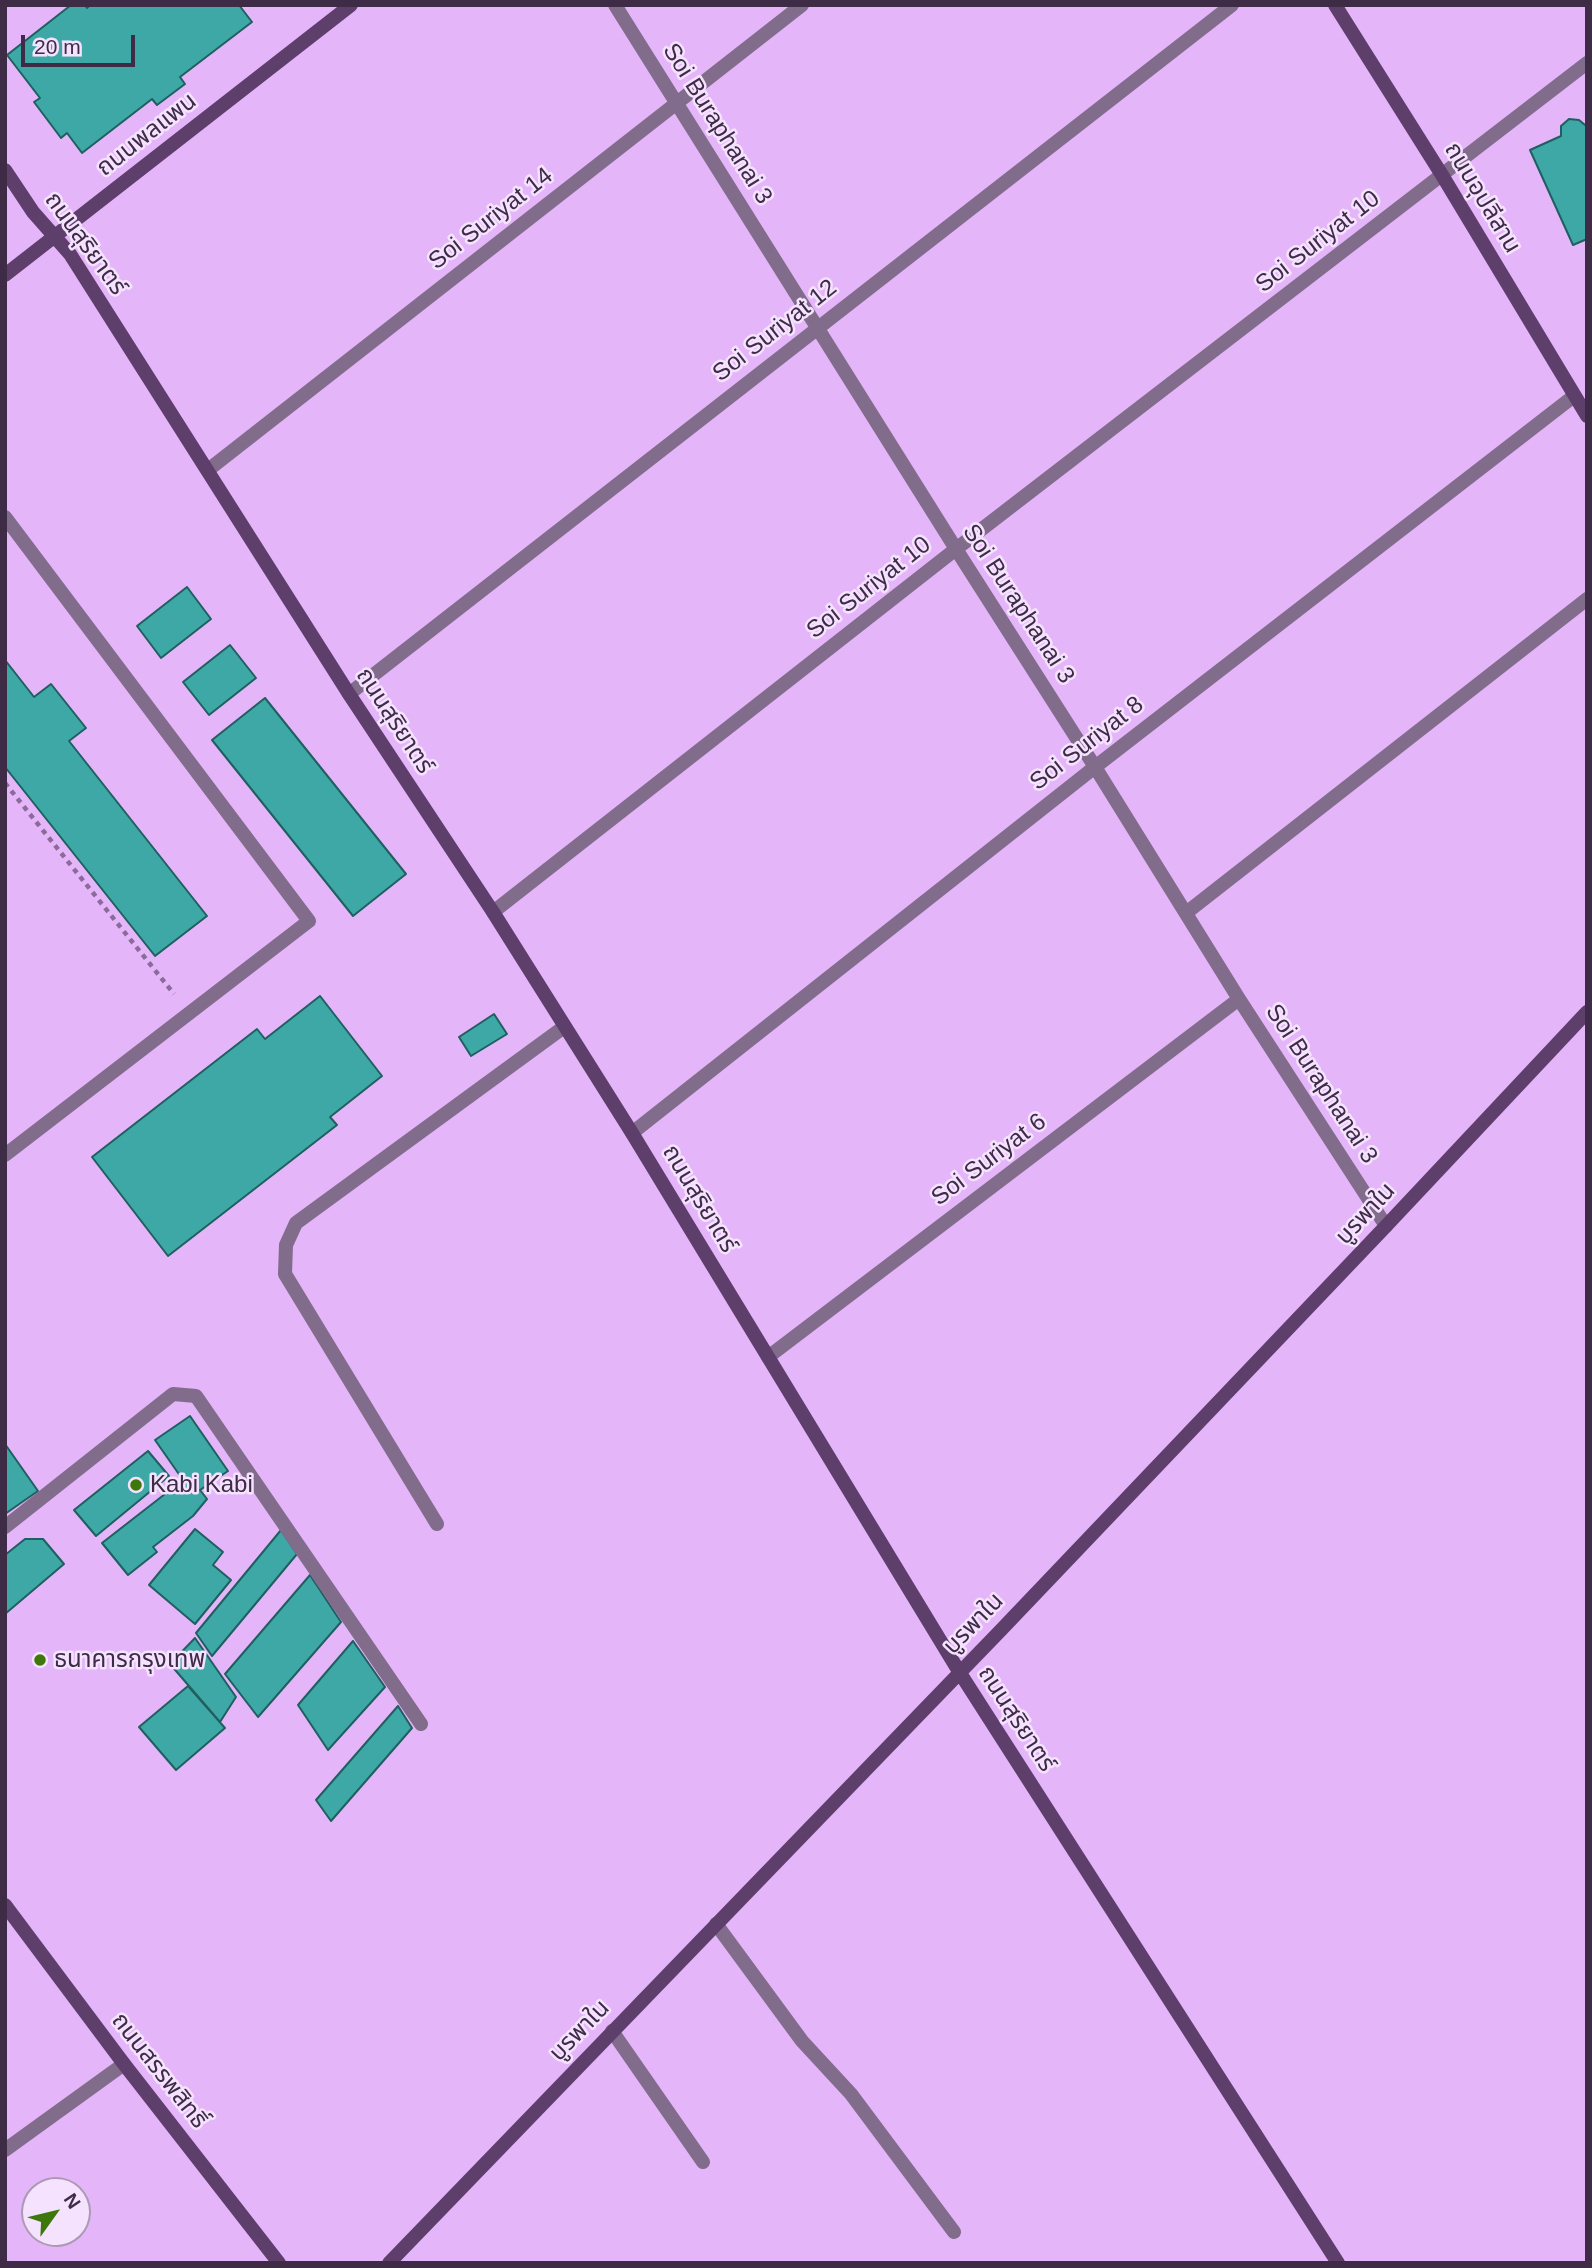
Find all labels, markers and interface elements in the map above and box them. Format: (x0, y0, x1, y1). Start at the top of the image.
scale bar (24, 21, 138, 65)
text: 20 m (34, 35, 81, 58)
street label: Soi Buraphanai 3 (656, 38, 778, 210)
street label: ถนนพลแพน (91, 87, 203, 183)
street label: ถนนอุปลีสาน (1438, 137, 1526, 259)
street label: Soi Suriyat 14 (423, 162, 559, 276)
street label: Soi Suriyat 10 (1250, 185, 1386, 299)
street label: ถนนสุริยาตร์ (38, 187, 132, 301)
street label: Soi Suriyat 12 (707, 274, 843, 388)
street label: Soi Buraphanai 3 (956, 519, 1080, 689)
street label: Soi Suriyat 10 (801, 531, 937, 645)
street label: ถนนสุริยาตร์ (349, 663, 439, 779)
street label: Soi Suriyat 8 (1025, 691, 1149, 797)
street label: Soi Buraphanai 3 (1259, 999, 1383, 1169)
street label: Soi Suriyat 6 (926, 1108, 1052, 1212)
street label: ถนนสุริยาตร์ (656, 1140, 742, 1258)
street label: บูรพาใน (1330, 1177, 1402, 1251)
place label: Kabi Kabi (150, 1471, 253, 1499)
marker: Kabi Kabi (128, 1477, 144, 1493)
street label: บูรพาใน (938, 1587, 1010, 1661)
place label: ธนาคารกรุงเทพ (54, 1646, 205, 1674)
marker: ธนาคารกรุงเทพ (32, 1652, 48, 1668)
street label: ถนนสุริยาตร์ (971, 1661, 1061, 1777)
street label: บูรพาใน (544, 1994, 616, 2068)
street label: ถนนสรรพสิทธิ์ (105, 2007, 213, 2135)
north arrow (21, 2177, 91, 2247)
text: N (60, 2190, 85, 2213)

